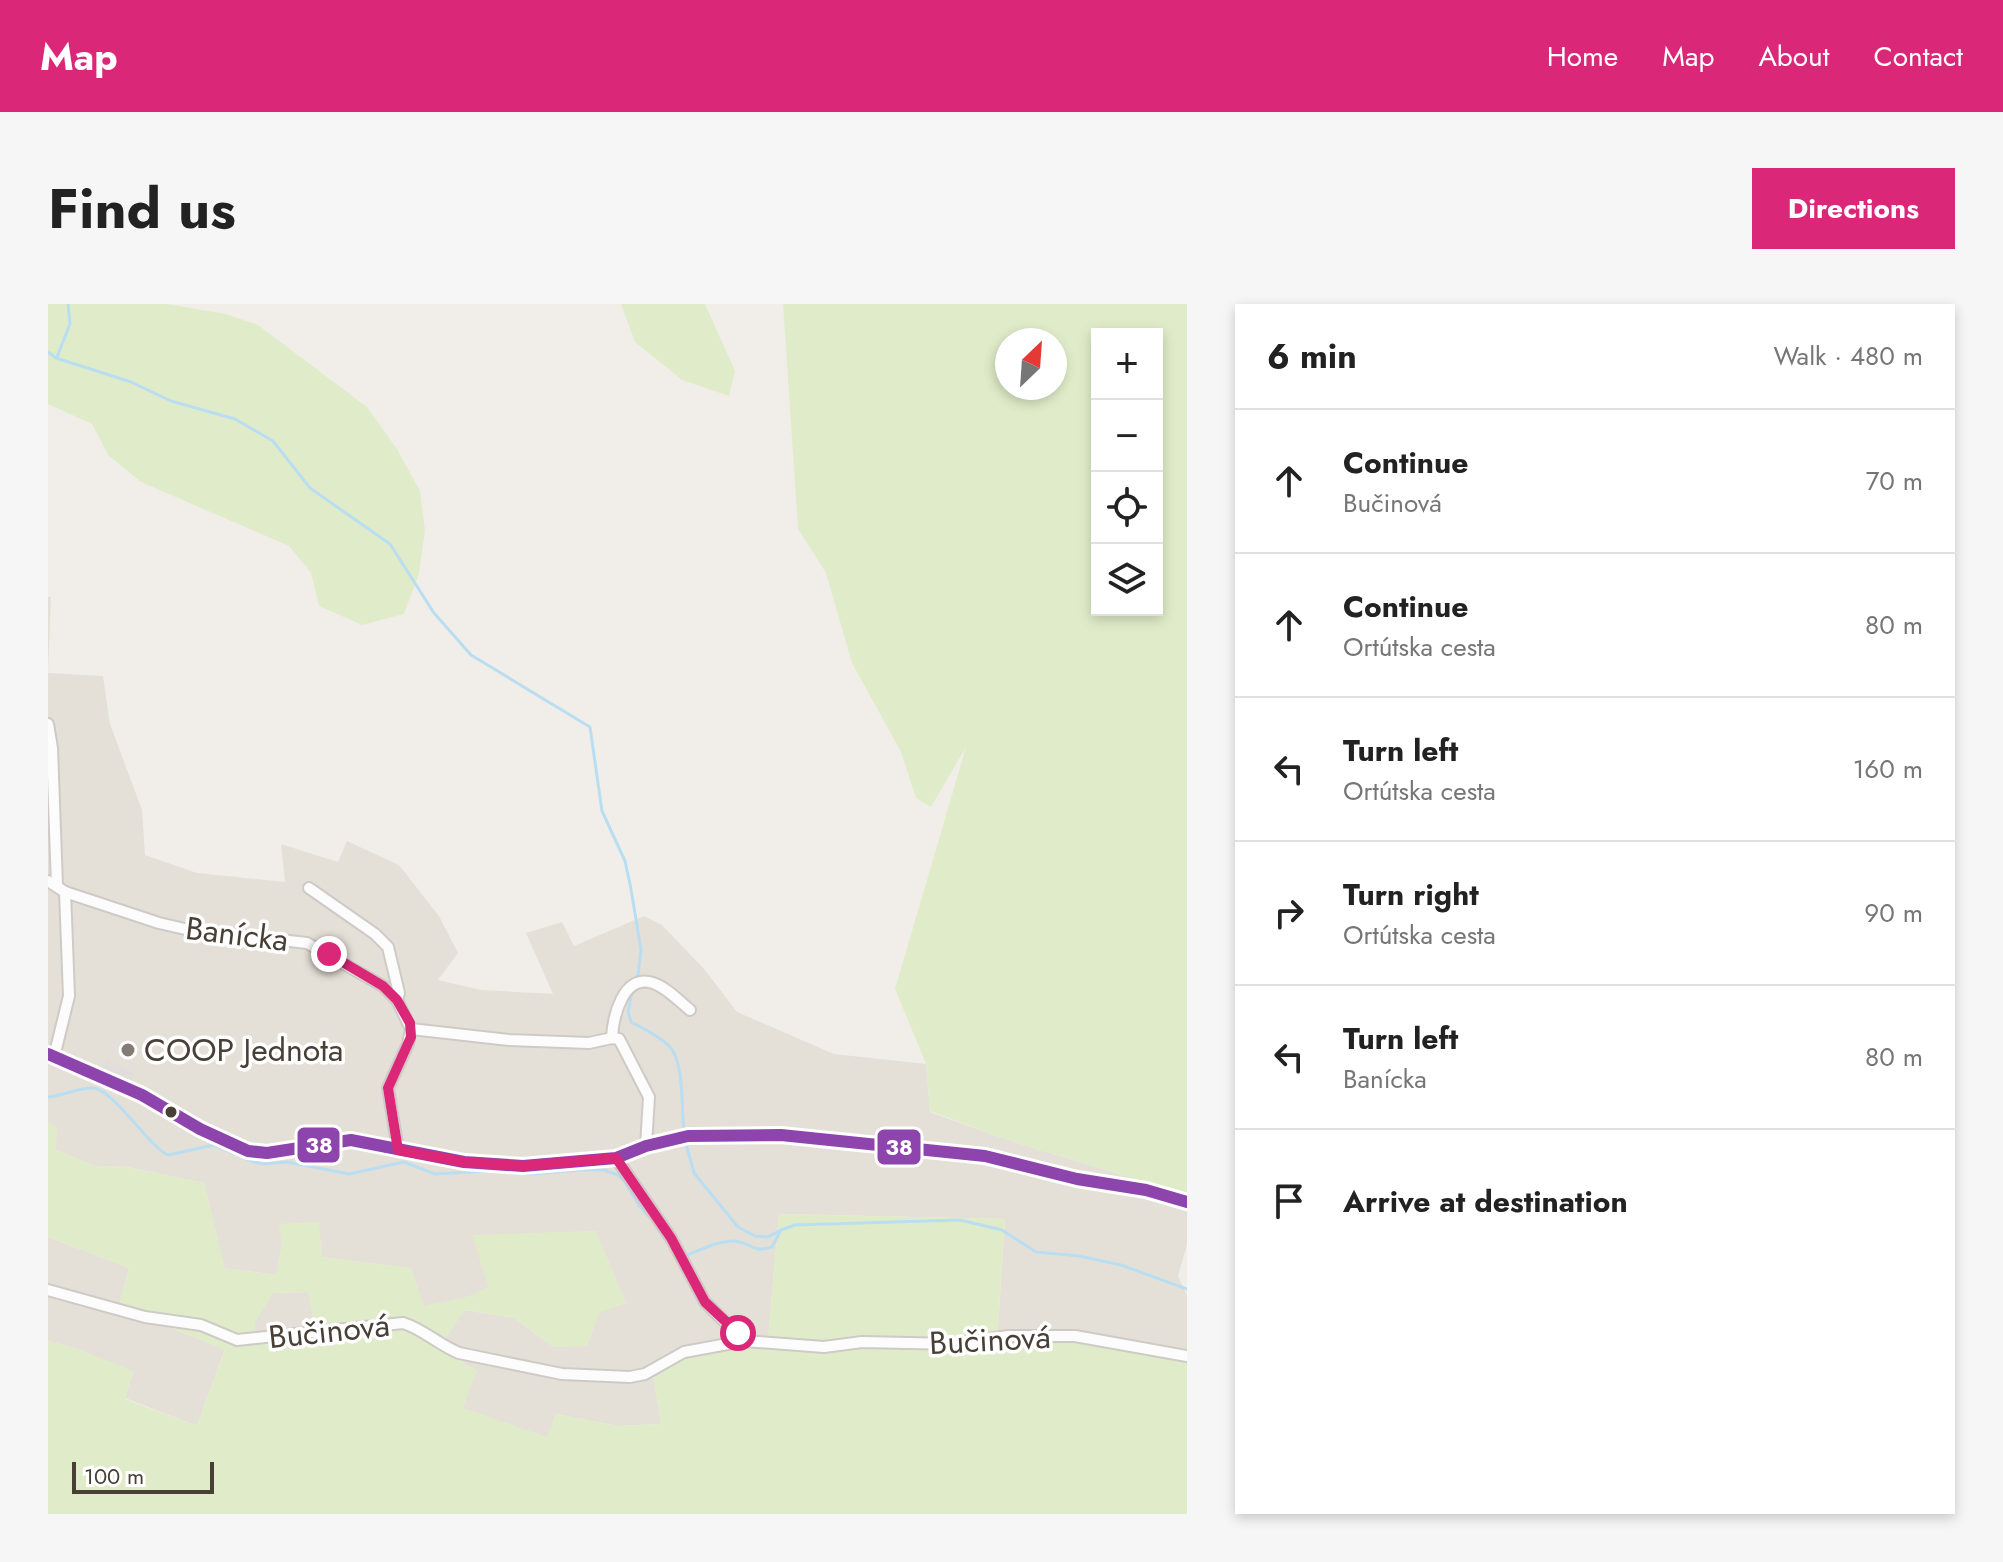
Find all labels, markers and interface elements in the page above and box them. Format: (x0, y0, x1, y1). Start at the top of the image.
text: Map (40, 29, 118, 84)
text: Home (1547, 36, 1618, 77)
text: Map (1662, 36, 1714, 77)
text: About (1758, 36, 1830, 77)
text: Contact (1874, 36, 1963, 77)
text: Find us (48, 168, 236, 249)
button: Directions (1752, 168, 1955, 249)
north arrow (995, 328, 1067, 400)
map controls (1091, 328, 1163, 616)
button: + (1091, 328, 1163, 400)
text: 6 min (1267, 332, 1357, 381)
text: Walk · 480 m (1773, 337, 1923, 375)
button: − (1091, 400, 1163, 472)
text: Continue (1343, 441, 1469, 484)
icon: ahead (1267, 459, 1311, 503)
text: 70 m (1866, 462, 1923, 500)
button: locate (1091, 472, 1163, 544)
text: Bučinová (1343, 484, 1442, 522)
button: layers (1091, 544, 1163, 616)
text: Continue (1343, 585, 1469, 628)
icon: ahead (1267, 603, 1311, 647)
text: 80 m (1865, 606, 1923, 644)
text: Ortútska cesta (1343, 628, 1496, 666)
text: Turn left (1343, 729, 1458, 772)
icon: left (1267, 747, 1311, 791)
text: 160 m (1853, 750, 1923, 788)
text: Ortútska cesta (1343, 772, 1496, 810)
text: Turn right (1343, 873, 1479, 916)
icon: right (1267, 891, 1311, 935)
text: 90 m (1864, 894, 1923, 932)
street label: Banícka (183, 905, 291, 963)
text: Ortútska cesta (1343, 916, 1496, 954)
route end (311, 936, 347, 972)
text: Turn left (1343, 1017, 1458, 1060)
place label: COOP Jednota (144, 1027, 343, 1073)
icon: left (1267, 1035, 1311, 1079)
text: 80 m (1865, 1038, 1923, 1076)
marker: COOP Jednota (119, 1041, 137, 1059)
text: Banícka (1343, 1060, 1427, 1098)
unlabelled marker (163, 1104, 179, 1120)
line badge: 38 (296, 1126, 341, 1164)
line badge: 38 (876, 1128, 922, 1166)
text: 38 (305, 1129, 333, 1161)
text: 38 (885, 1131, 913, 1163)
icon: arrive (1267, 1179, 1311, 1223)
text: Arrive at destination (1343, 1180, 1628, 1223)
street label: Bučinová (266, 1302, 392, 1360)
street label: Bučinová (928, 1314, 1052, 1366)
route start (720, 1315, 756, 1351)
scale bar (72, 1458, 214, 1494)
text: 100 m (84, 1460, 144, 1492)

